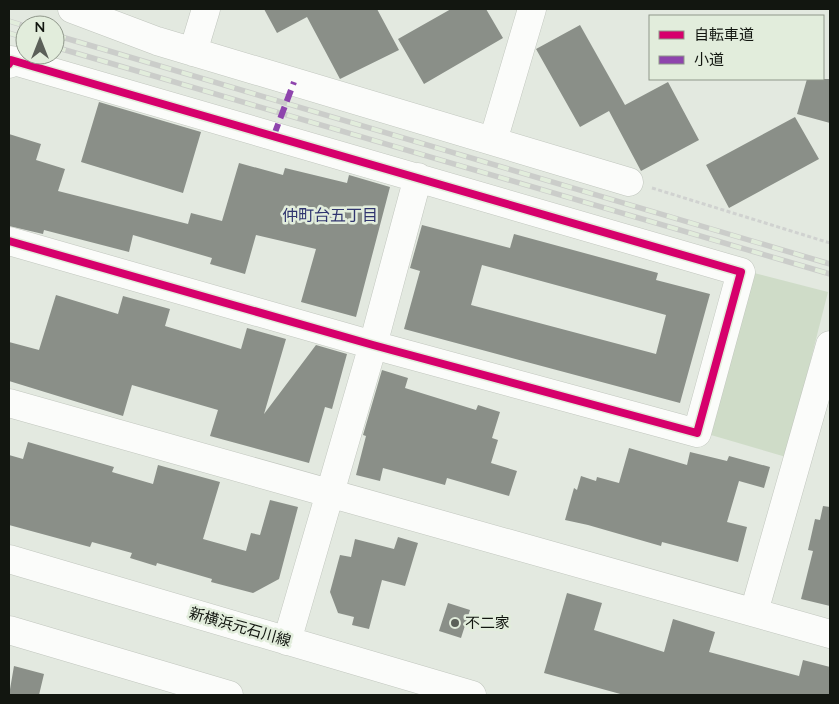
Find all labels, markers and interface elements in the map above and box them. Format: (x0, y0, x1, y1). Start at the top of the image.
north arrow (15, 15, 65, 65)
legend (649, 15, 824, 80)
text: N (35, 18, 45, 35)
text: 自転車道 (694, 25, 754, 43)
text: 小道 (694, 50, 724, 68)
district label: 仲町台五丁目 (282, 205, 378, 224)
street label: 新横浜元石川線 (187, 603, 293, 649)
place label: 不二家 (465, 613, 510, 631)
marker: 不二家 (449, 617, 461, 629)

